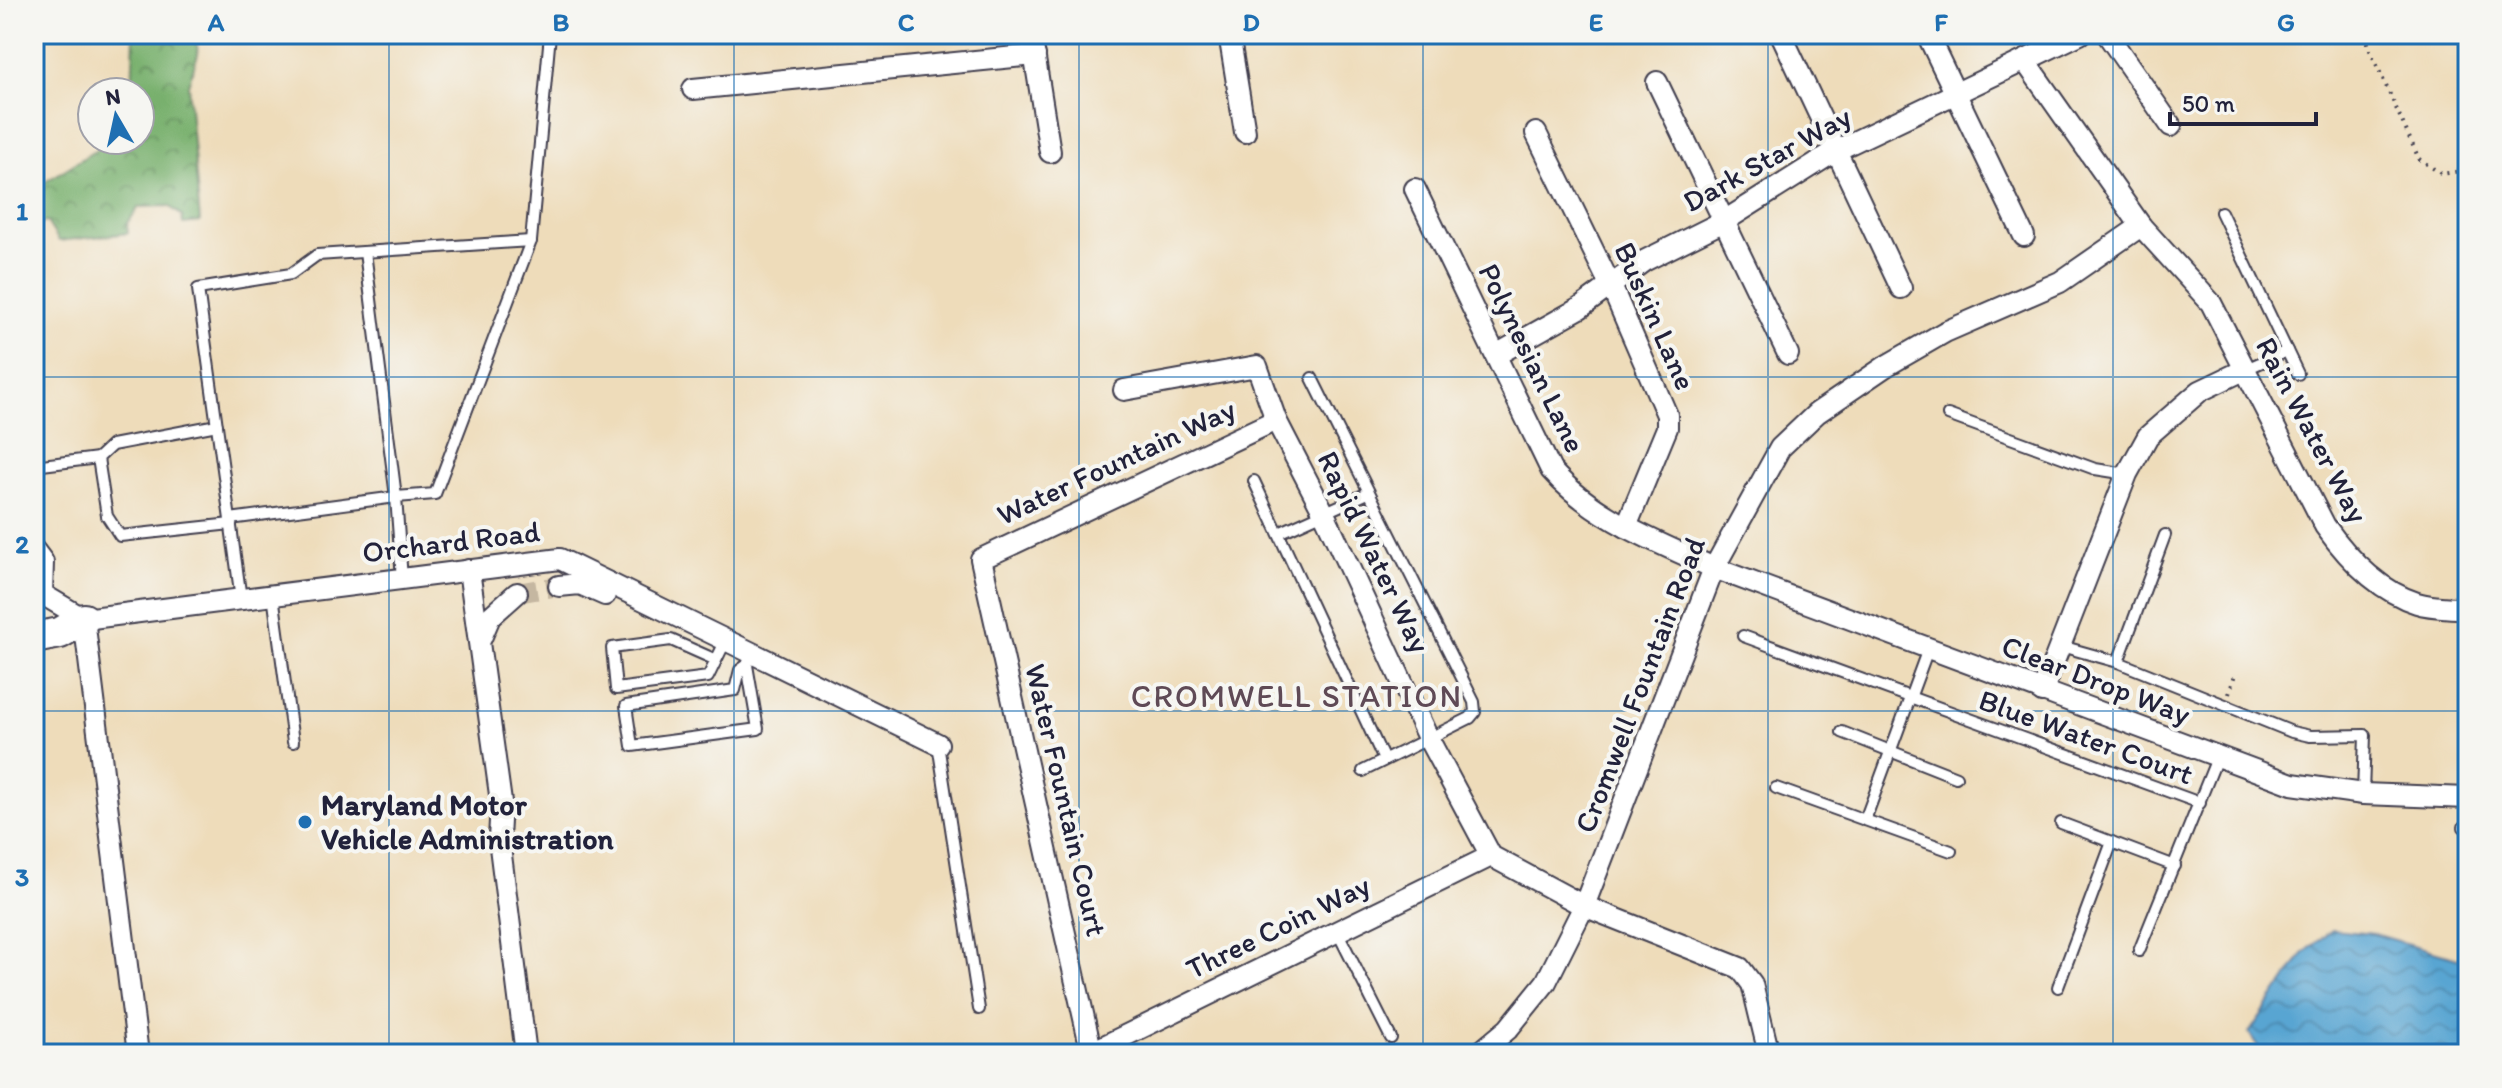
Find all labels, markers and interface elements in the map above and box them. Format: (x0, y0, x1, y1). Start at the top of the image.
text: A (207, 6, 225, 38)
text: B (553, 6, 570, 38)
text: C (898, 6, 915, 38)
text: D (1242, 6, 1260, 38)
text: E (1589, 6, 1603, 38)
text: F (1934, 6, 1948, 38)
text: G (2277, 6, 2295, 38)
north arrow (76, 76, 156, 156)
scale bar (2170, 76, 2316, 126)
text: N (103, 82, 122, 111)
text: 50 m (2182, 89, 2235, 118)
street label: Dark Star Way (1676, 97, 1857, 220)
text: 1 (16, 195, 28, 227)
street label: Buskin Lane (1606, 236, 1704, 396)
street label: Polynesian Lane (1471, 257, 1594, 459)
street label: Rain Water Way (2248, 331, 2377, 529)
street label: Water Fountain Way (991, 390, 1241, 533)
street label: Rapid Water Way (1310, 445, 1439, 659)
street label: Orchard Road (360, 512, 542, 571)
text: 2 (15, 528, 29, 560)
street label: Cromwell Fountain Road (1566, 532, 1713, 838)
street label: Clear Drop Way (1997, 627, 2196, 732)
street label: Water Fountain Court (1017, 660, 1116, 940)
district label: CROMWELL STATION (1131, 677, 1463, 715)
street label: Blue Water Court (1974, 681, 2198, 792)
place label: Maryland Motor Vehicle Administration (321, 786, 614, 857)
marker: Maryland Motor Vehicle Administration (296, 813, 314, 831)
text: 3 (15, 861, 29, 893)
street label: Three Coin Way (1180, 866, 1376, 987)

